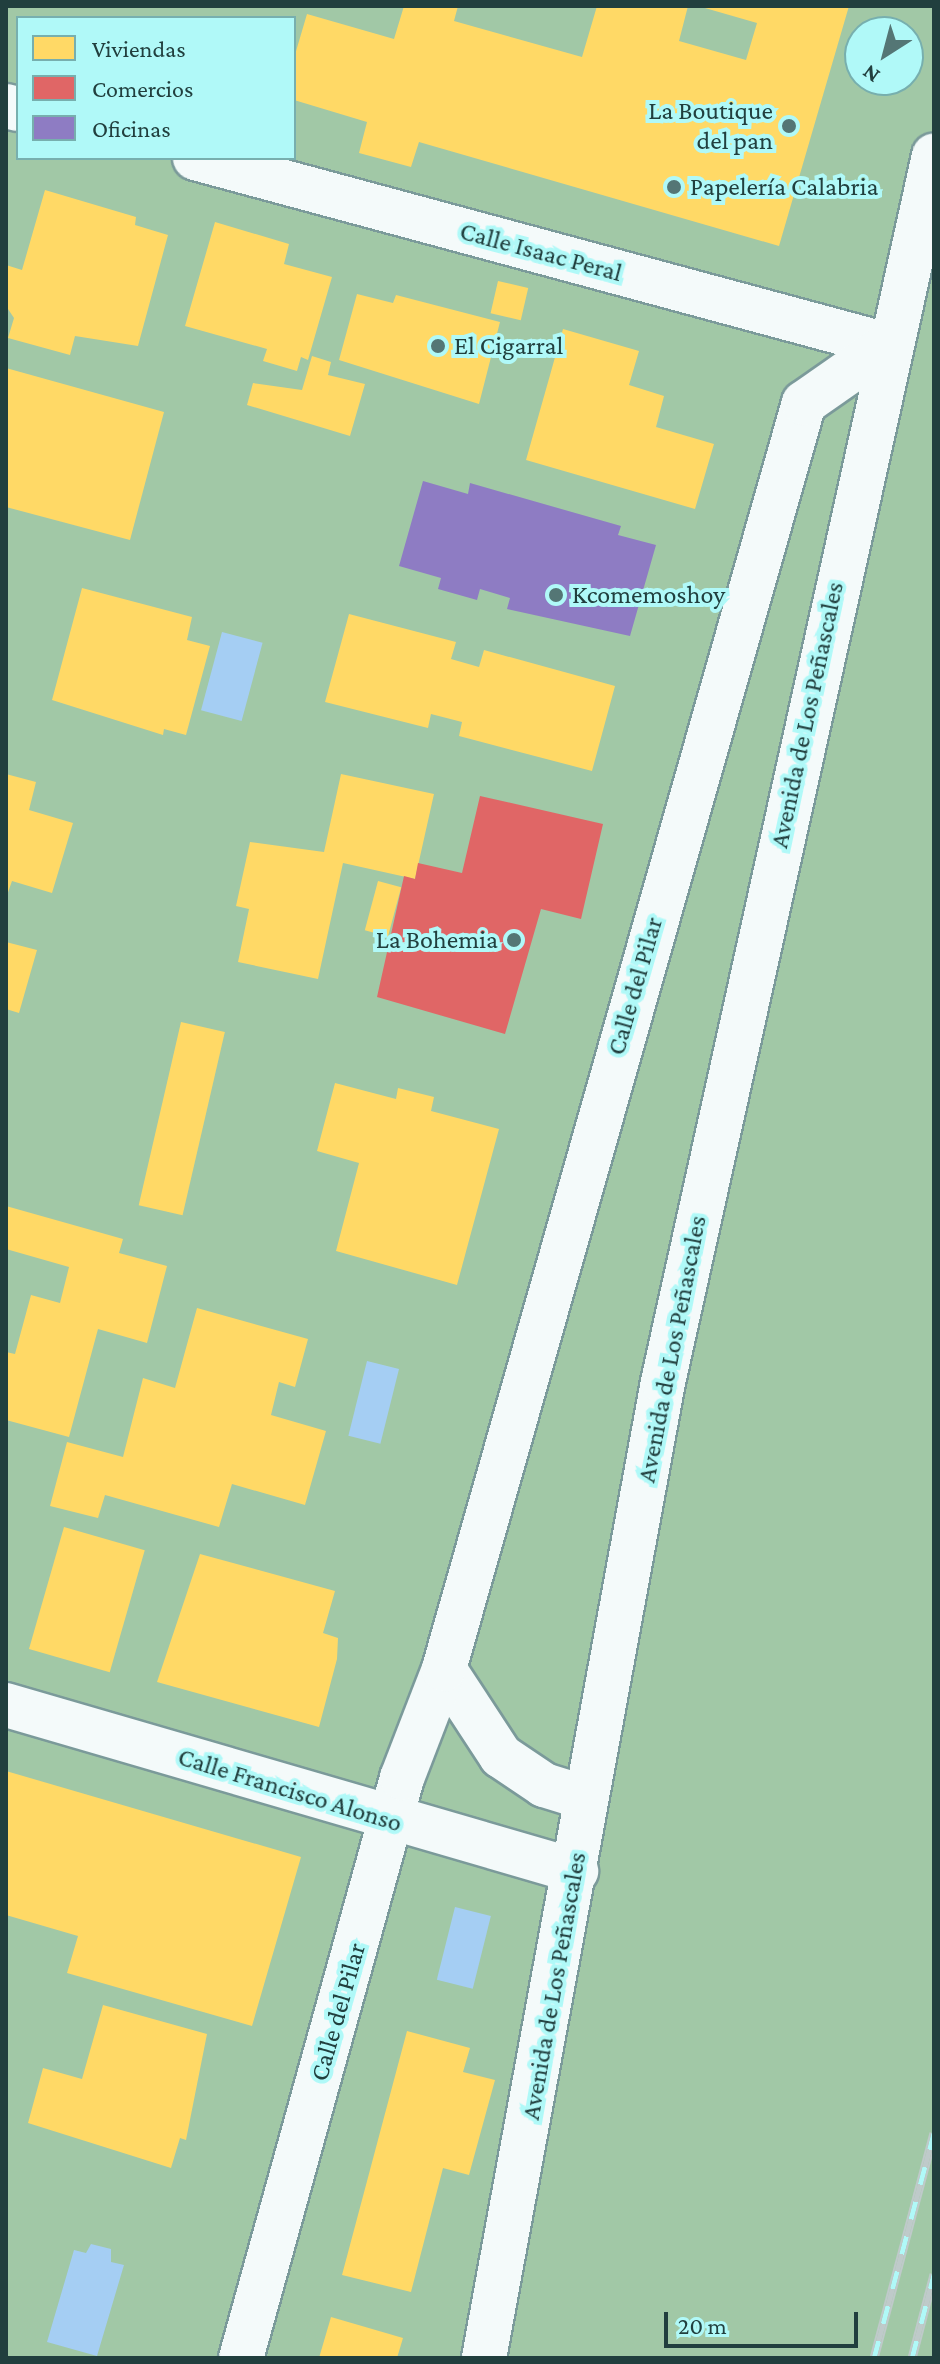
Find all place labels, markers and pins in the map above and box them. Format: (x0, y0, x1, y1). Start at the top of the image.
place label: La Boutique del pan (648, 95, 773, 156)
marker: La Boutique del pan (780, 117, 798, 135)
place label: Papelería Calabria (690, 171, 879, 203)
marker: Papelería Calabria (665, 178, 683, 196)
place label: El Cigarral (454, 330, 563, 362)
marker: El Cigarral (429, 337, 447, 355)
place label: Kcomemoshoy (572, 579, 725, 611)
marker: Kcomemoshoy (547, 586, 565, 604)
place label: La Bohemia (376, 924, 498, 956)
marker: La Bohemia (505, 931, 523, 949)

